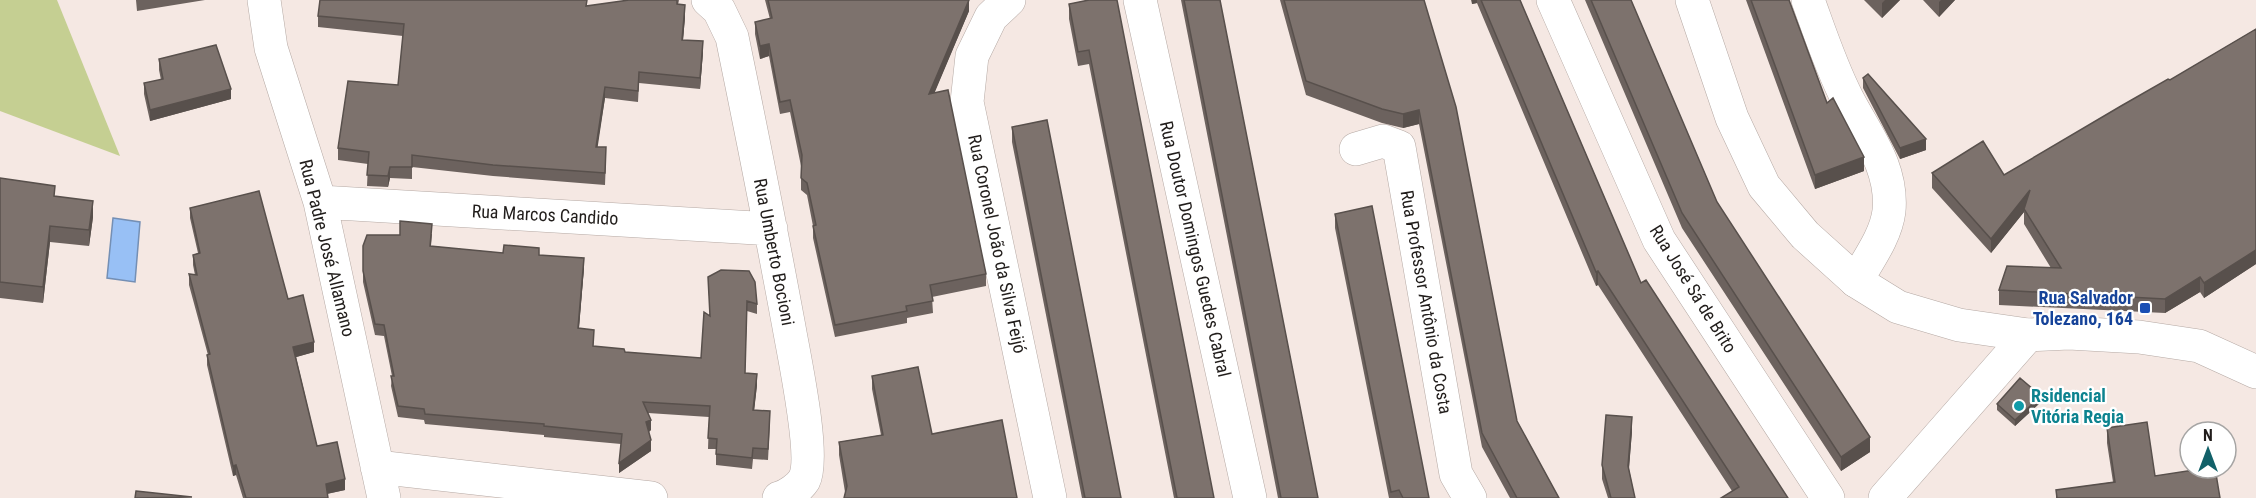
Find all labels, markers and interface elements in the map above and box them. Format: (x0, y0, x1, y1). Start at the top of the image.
street label: Rua Doutor Domingos Guedes Cabral (1156, 119, 1235, 379)
street label: Rua Coronel João da Silva Feijó (964, 133, 1031, 355)
street label: Rua Padre José Allamano (295, 157, 360, 339)
street label: Rua Umberto Bocioni (750, 177, 799, 327)
street label: Rua Professor Antônio da Costa (1396, 188, 1457, 415)
street label: Rua Marcos Candido (471, 200, 619, 229)
street label: Rua José Sá de Brito (1646, 221, 1741, 357)
place label: Rua Salvador Tolezano, 164 (2033, 287, 2133, 329)
marker: Rua Salvador Tolezano, 164 (2138, 301, 2152, 315)
place label: Rsidencial Vitória Regia (2031, 385, 2124, 427)
marker: Rsidencial Vitória Regia (2012, 399, 2026, 413)
north arrow (2178, 420, 2238, 480)
text: N (2203, 426, 2213, 445)

